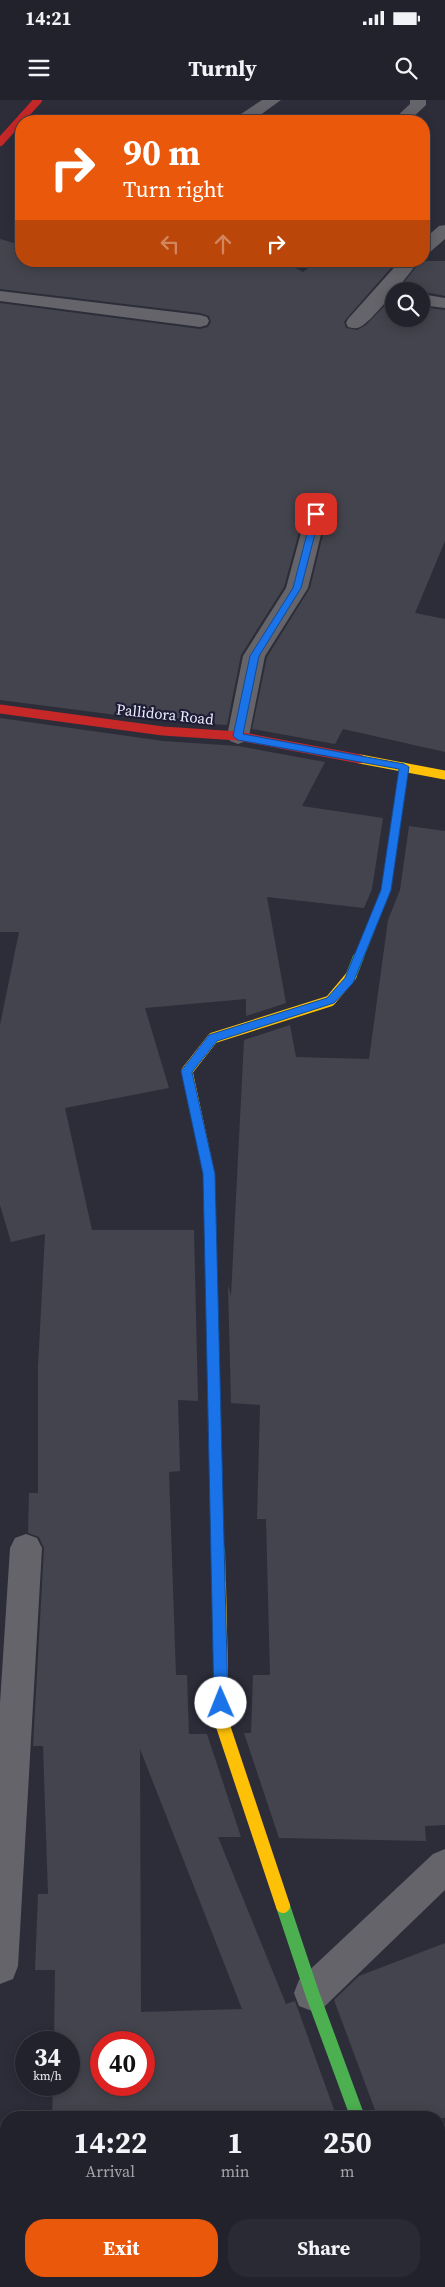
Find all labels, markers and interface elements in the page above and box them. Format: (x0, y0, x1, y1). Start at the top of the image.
text: 14:21 (25, 5, 72, 31)
text: Turnly (188, 53, 257, 83)
icon: menu (25, 54, 53, 82)
icon: search (392, 54, 420, 82)
text: 90 m (123, 129, 200, 177)
icon: right (40, 135, 105, 200)
text: Turn right (123, 174, 224, 204)
icon: left (156, 230, 184, 258)
icon: ahead (209, 230, 237, 258)
icon: right (262, 230, 290, 258)
map controls (385, 282, 430, 327)
button: search (385, 282, 430, 327)
pin (295, 493, 337, 535)
icon: arrive (302, 500, 330, 528)
street label: Pallidora Road (115, 698, 215, 730)
position arrow (194, 1676, 246, 1728)
speed limit sign: 40 (90, 2031, 155, 2096)
text: 34 (34, 2040, 61, 2074)
text: km/h (33, 2068, 62, 2084)
text: 14:22 (73, 2122, 147, 2163)
text: 1 (227, 2122, 243, 2163)
text: 250 (323, 2122, 372, 2163)
text: Arrival (86, 2160, 135, 2182)
text: min (221, 2160, 250, 2182)
text: m (340, 2160, 354, 2182)
button: Exit (25, 2219, 218, 2277)
button: Share (228, 2219, 420, 2277)

